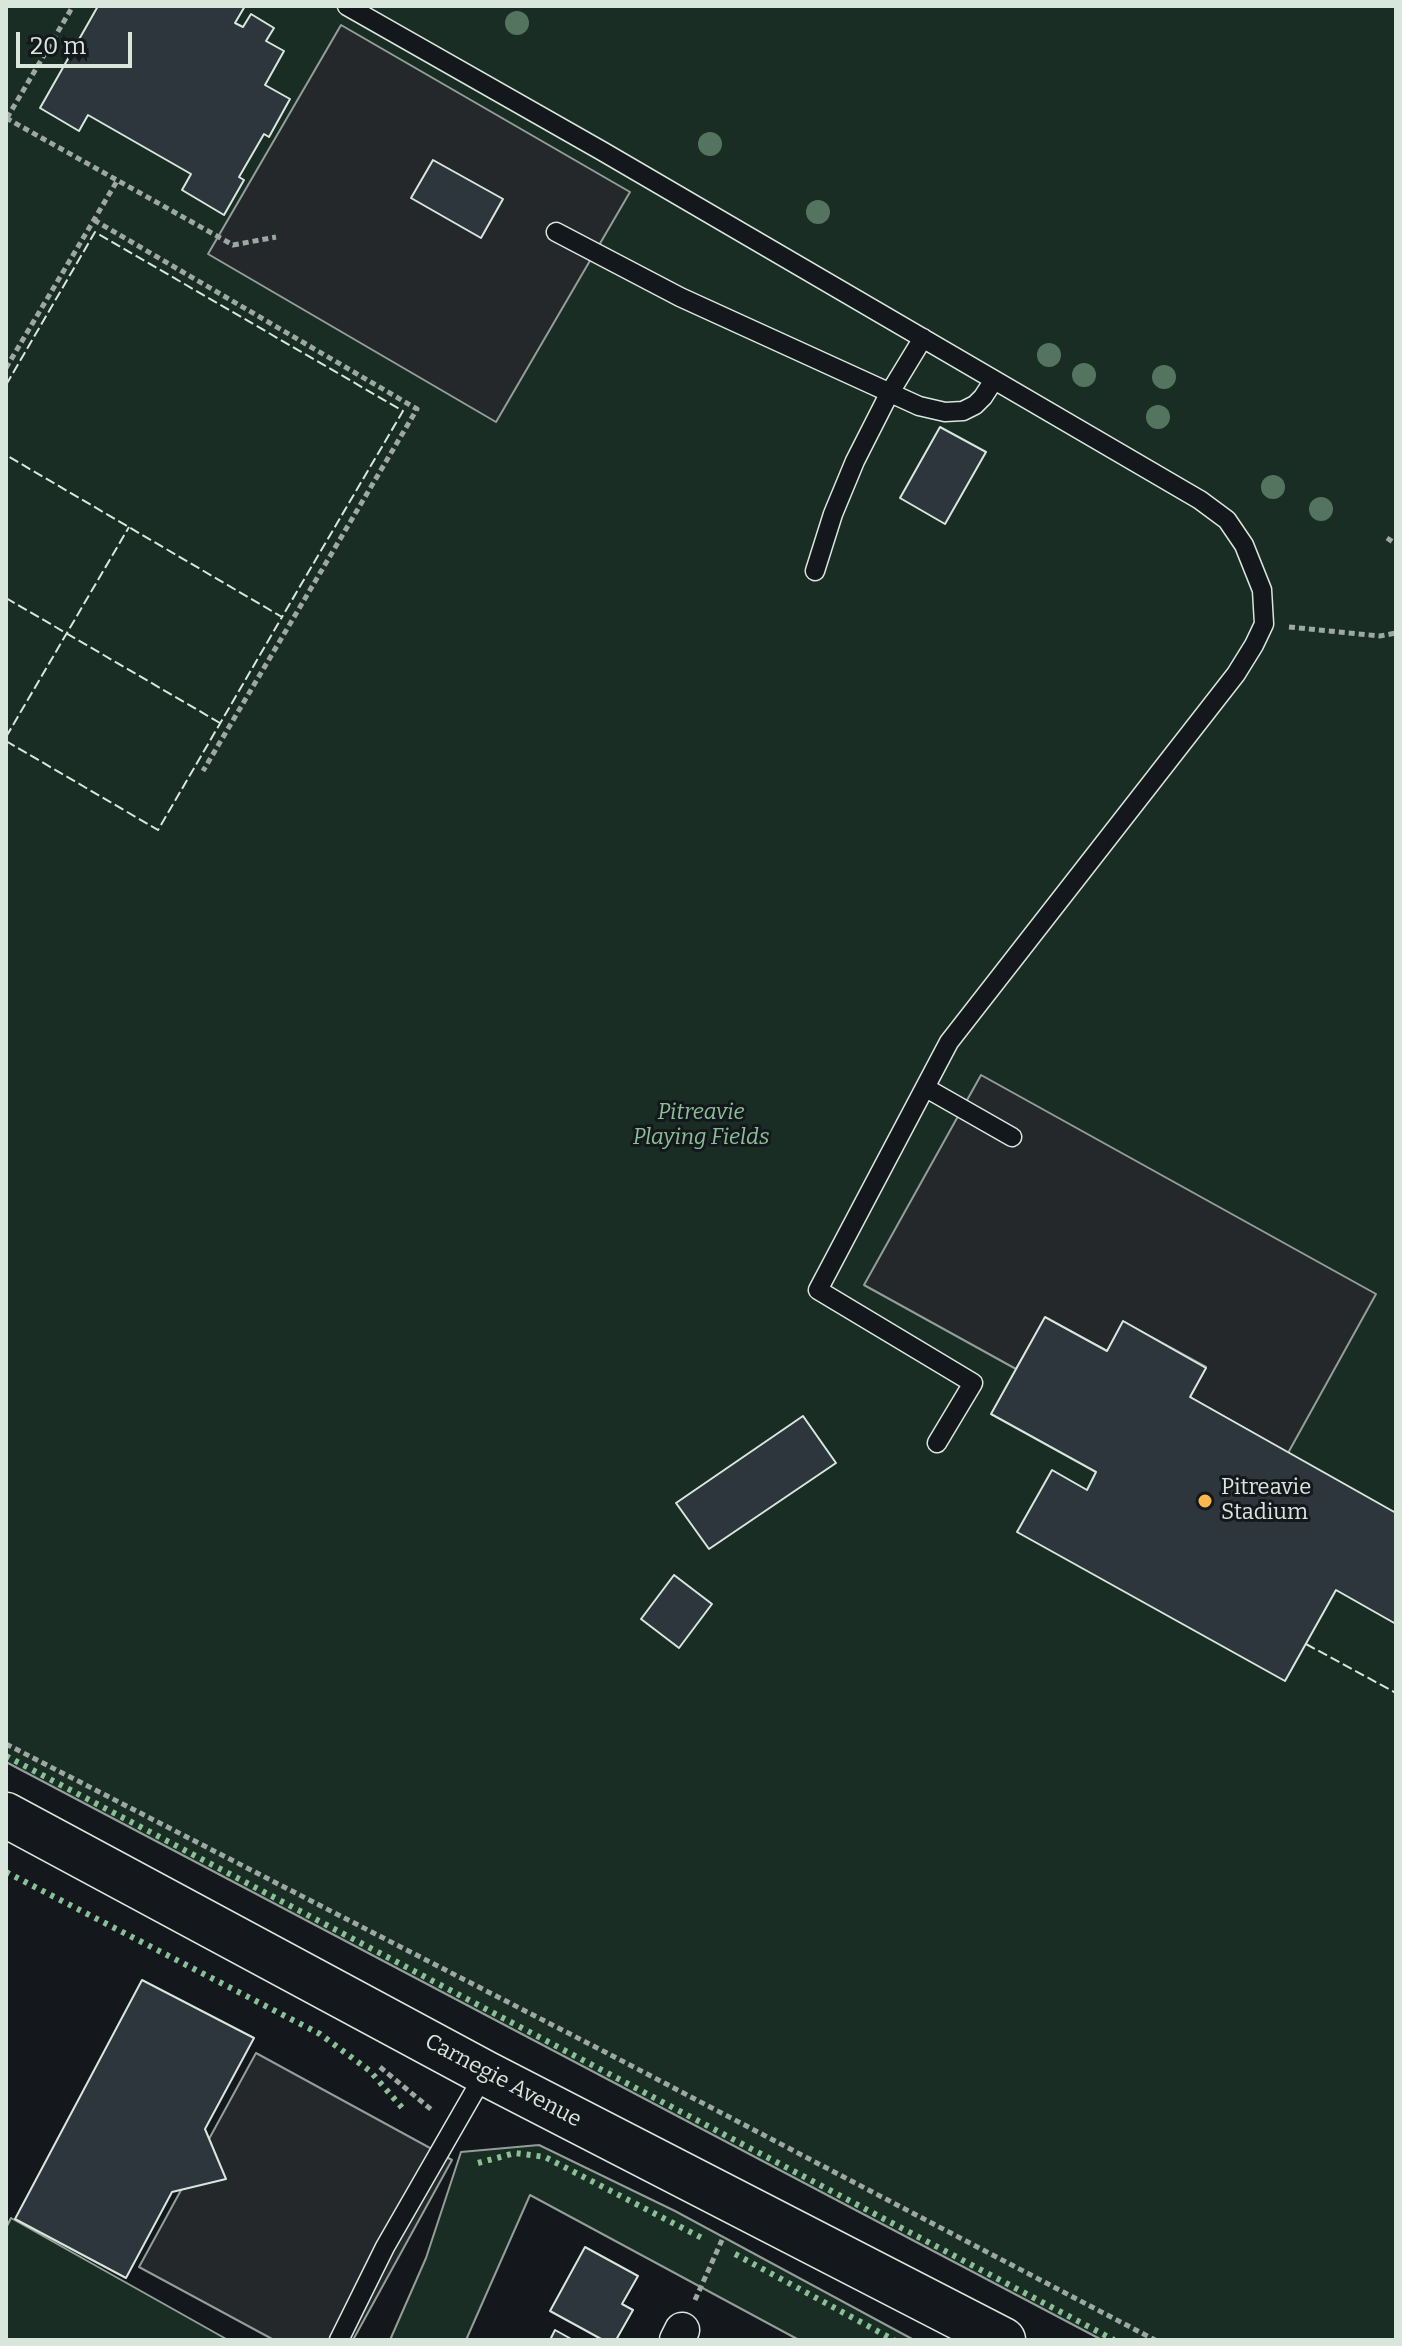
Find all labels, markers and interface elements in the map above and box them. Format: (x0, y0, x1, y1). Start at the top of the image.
scale bar (20, 16, 136, 66)
text: 20 m (30, 32, 86, 60)
park label: Pitreavie Playing Fields (633, 1100, 769, 1152)
place label: Pitreavie Stadium (1221, 1475, 1311, 1526)
marker: Pitreavie Stadium (1196, 1492, 1214, 1510)
street label: Carnegie Avenue (420, 2029, 586, 2133)

